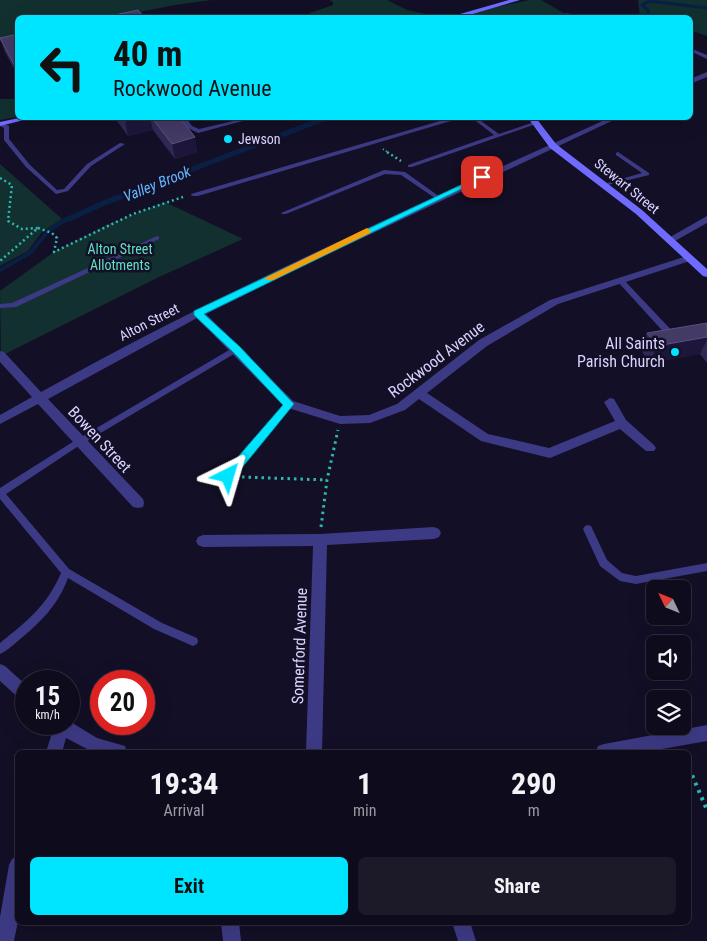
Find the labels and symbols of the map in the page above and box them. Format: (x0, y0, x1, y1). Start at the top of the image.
place label: Jewson (238, 131, 281, 147)
marker: Jewson (222, 133, 234, 145)
street label: Stewart Street (591, 155, 663, 217)
pin (461, 156, 503, 198)
water label: Valley Brook (121, 162, 194, 206)
park label: Alton Street Allotments (87, 241, 153, 273)
street label: Alton Street (116, 300, 182, 344)
street label: Rockwood Avenue (385, 317, 488, 402)
place label: All Saints Parish Church (577, 334, 665, 371)
marker: All Saints Parish Church (669, 346, 681, 358)
street label: Bowen Street (64, 402, 135, 477)
position arrow (201, 449, 253, 501)
north arrow (646, 580, 691, 625)
street label: Somerford Avenue (288, 588, 311, 704)
speed limit sign: 20 (90, 670, 155, 735)

